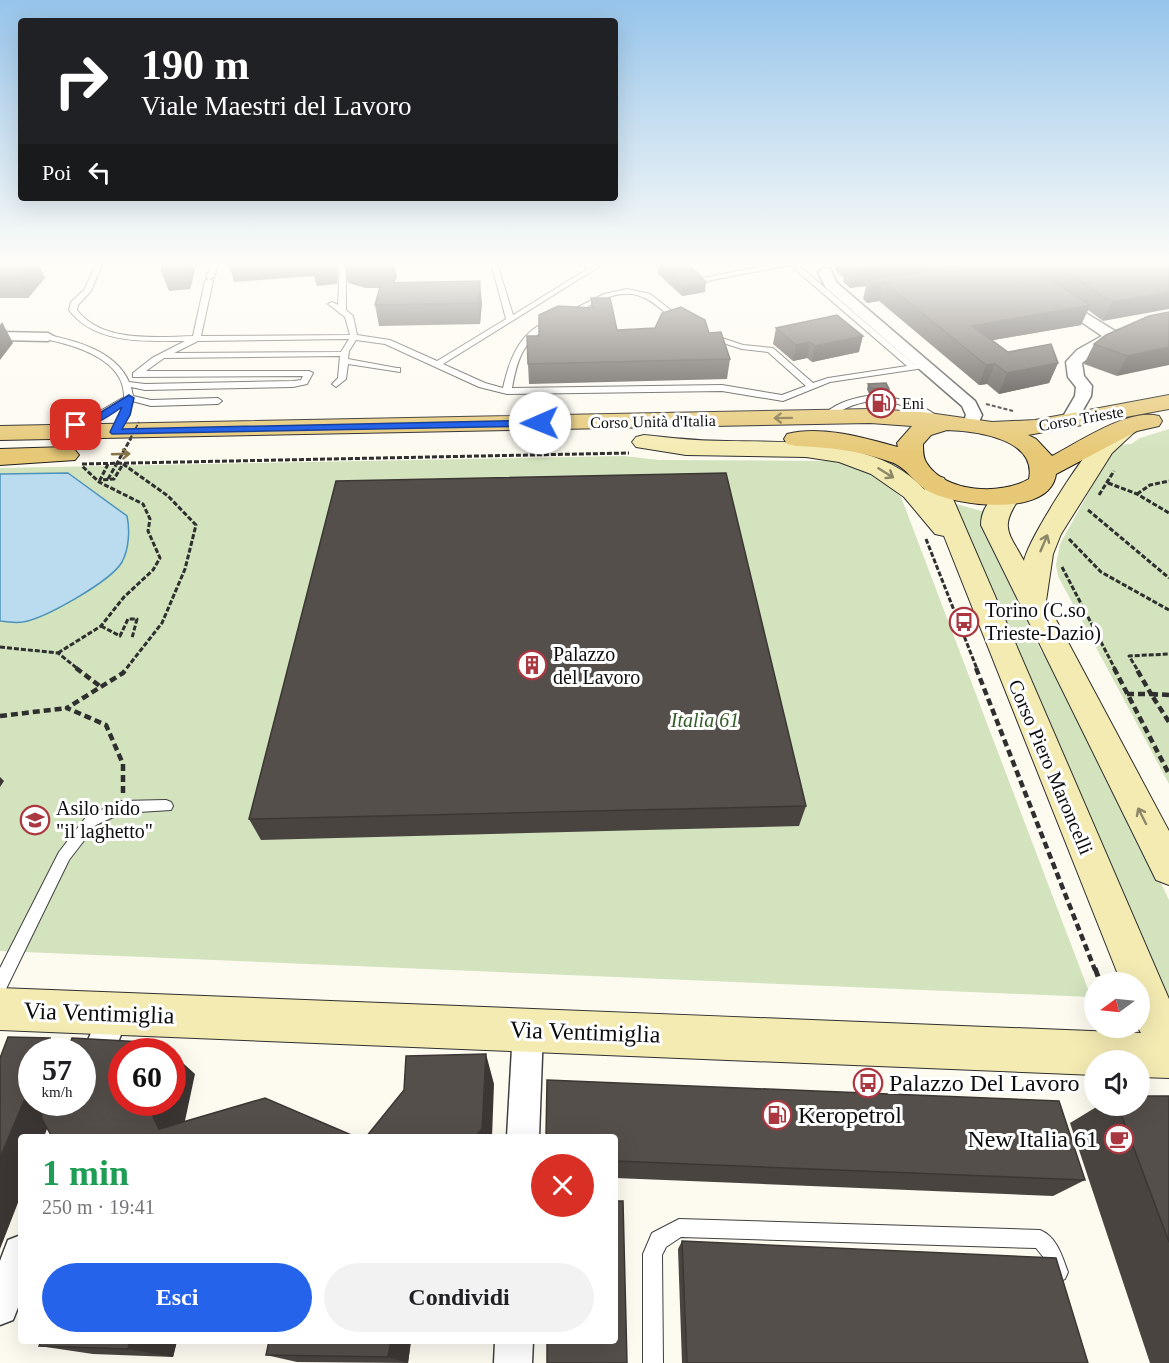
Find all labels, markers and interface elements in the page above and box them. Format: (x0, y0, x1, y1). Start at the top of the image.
icon: right (42, 42, 120, 120)
text: 190 m (141, 42, 250, 88)
text: Viale Maestri del Lavoro (141, 91, 412, 121)
icon: left (83, 156, 116, 189)
text: Poi (42, 160, 71, 185)
fuel station icon: Eni (865, 387, 897, 419)
position arrow (508, 391, 572, 455)
place label: Eni (902, 395, 925, 412)
pin (50, 399, 101, 450)
street label: Corso Trieste (1037, 403, 1125, 434)
icon: arrive (59, 408, 92, 441)
street label: Corso Unità d'Italia (590, 412, 716, 431)
one-way arrow (774, 413, 794, 424)
one-way arrow (111, 448, 131, 459)
one-way arrow (877, 467, 894, 480)
one-way arrow (1039, 535, 1050, 553)
place label: Torino (C.so Trieste-Dazio) (985, 599, 1101, 645)
bus stop icon: Torino (C.so Trieste-Dazio) (948, 606, 980, 638)
place label: Palazzo del Lavoro (553, 643, 640, 688)
building icon: Palazzo del Lavoro (516, 649, 548, 681)
street label: Corso Piero Maroncelli (1004, 676, 1098, 858)
park label: Italia 61 (670, 709, 739, 731)
place label: Asilo nido "il laghetto" (56, 797, 153, 843)
school or university icon: Asilo nido "il laghetto" (19, 804, 51, 836)
one-way arrow (1136, 807, 1148, 825)
north arrow (1084, 972, 1150, 1038)
map controls (1084, 972, 1150, 1116)
street label: Via Ventimiglia (23, 997, 175, 1029)
street label: Via Ventimiglia (509, 1016, 661, 1048)
speed limit sign: 60 (108, 1038, 186, 1116)
button: sound (1084, 1050, 1150, 1116)
text: 57 (42, 1053, 72, 1086)
bus stop icon: Palazzo Del Lavoro (852, 1067, 884, 1099)
place label: Palazzo Del Lavoro (889, 1070, 1080, 1096)
text: km/h (42, 1084, 72, 1100)
fuel station icon: Keropetrol (761, 1099, 793, 1131)
place label: Keropetrol (798, 1102, 902, 1128)
cafe icon: New Italia 61 (1103, 1123, 1135, 1155)
place label: New Italia 61 (967, 1126, 1098, 1152)
text: 1 min (42, 1153, 129, 1193)
button: close (531, 1154, 594, 1217)
text: 250 m · 19:41 (42, 1196, 155, 1218)
button: Esci (42, 1263, 312, 1332)
button: Condividi (324, 1263, 594, 1332)

